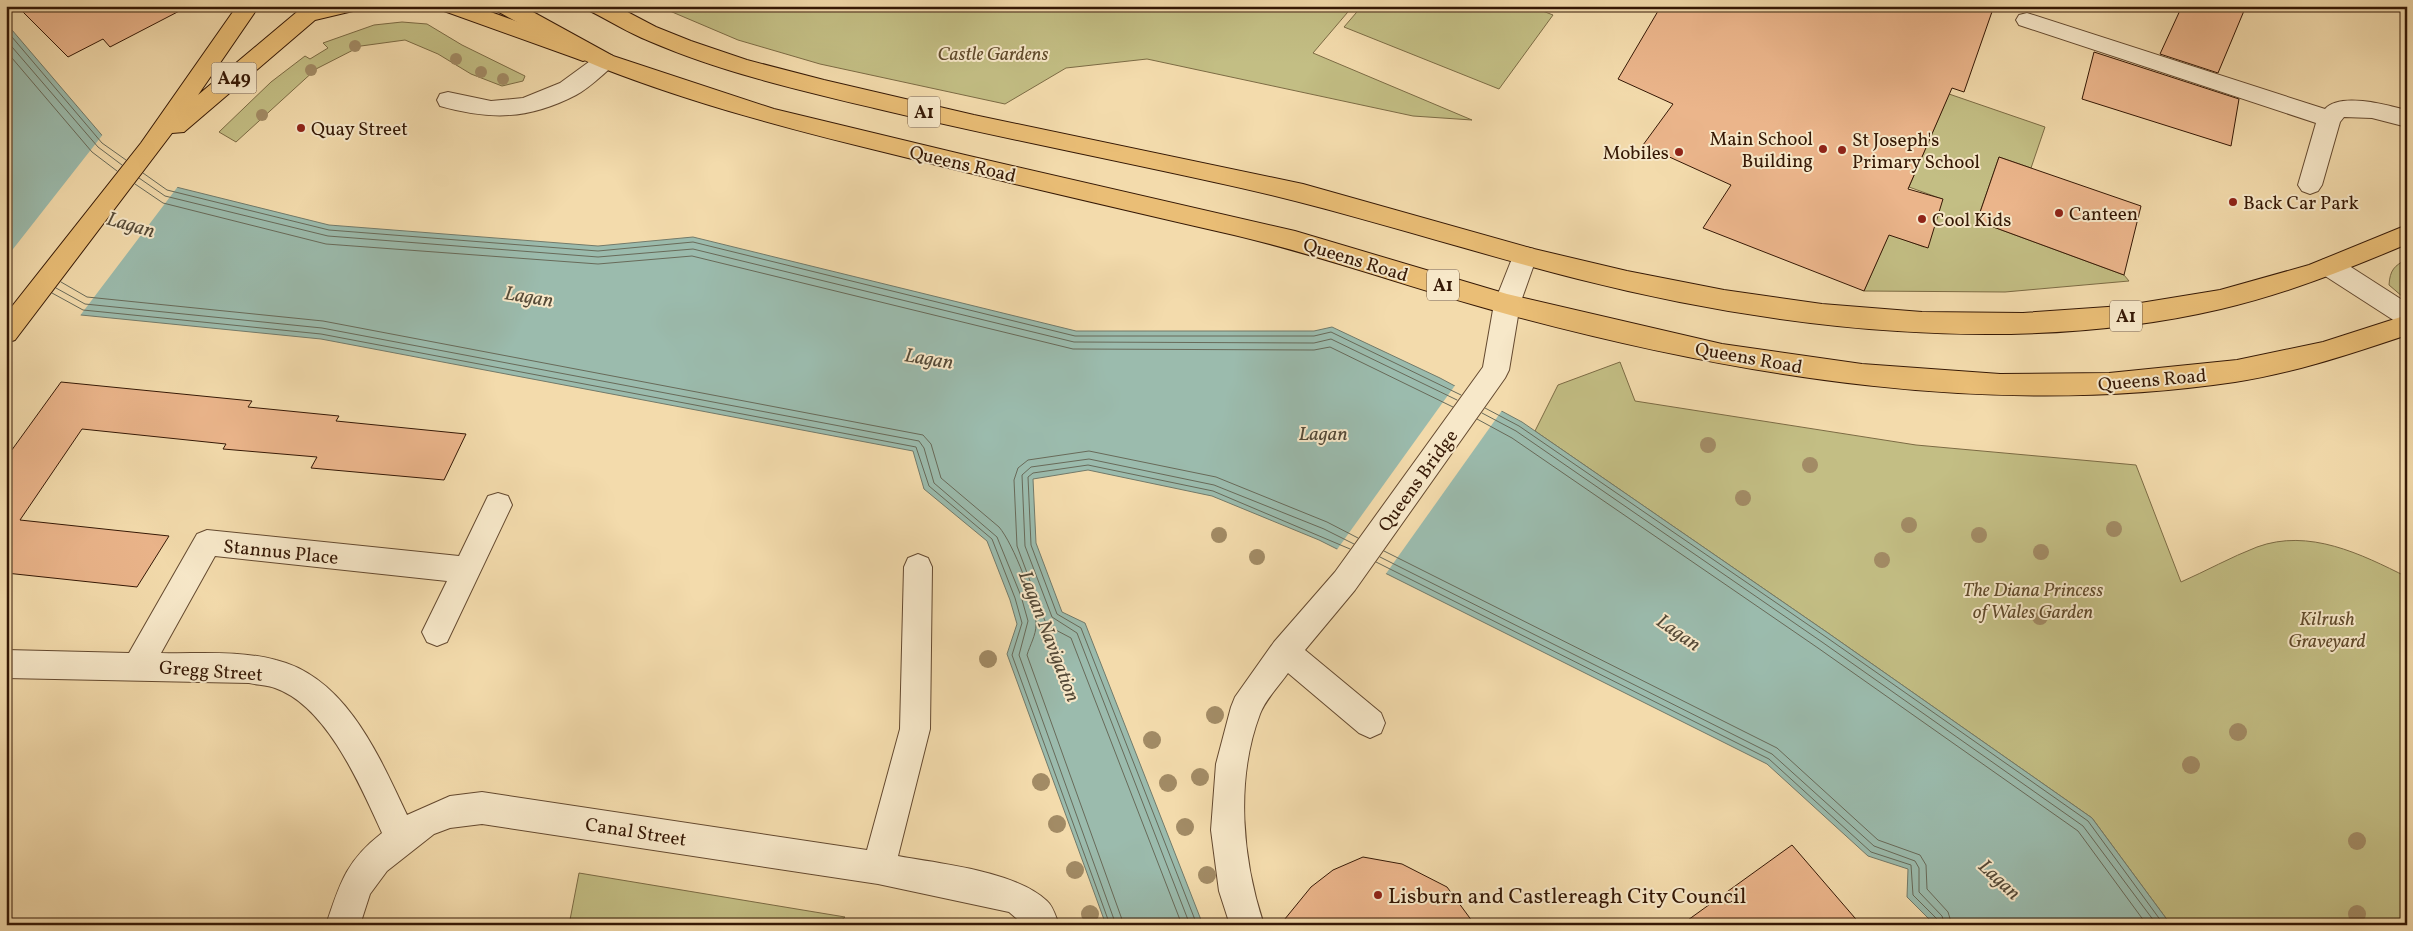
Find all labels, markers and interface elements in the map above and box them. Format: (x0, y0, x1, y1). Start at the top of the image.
park label: Castle Gardens (938, 42, 1048, 68)
road number: A49 (212, 62, 256, 94)
road number: A1 (908, 96, 940, 128)
place label: Quay Street (311, 117, 408, 143)
marker: Quay Street (295, 122, 307, 134)
place label: Main School Building (1709, 127, 1813, 175)
place label: St Joseph's Primary School (1852, 128, 1980, 176)
street label: Queens Road (907, 140, 1018, 190)
place label: Mobiles (1603, 141, 1669, 167)
marker: Main School Building (1817, 143, 1829, 155)
marker: St Joseph's Primary School (1836, 144, 1848, 156)
marker: Mobiles (1673, 146, 1685, 158)
place label: Back Car Park (2243, 191, 2359, 217)
marker: Back Car Park (2227, 196, 2239, 208)
place label: Canteen (2069, 202, 2138, 228)
water label: Lagan (103, 206, 158, 246)
marker: Canteen (2053, 207, 2065, 219)
place label: Cool Kids (1932, 208, 2011, 234)
marker: Cool Kids (1916, 213, 1928, 225)
street label: Queens Road (1300, 233, 1411, 289)
road number: A1 (1427, 270, 1459, 300)
water label: Lagan (502, 280, 555, 316)
road number: A1 (2110, 300, 2142, 332)
street label: Queens Road (1693, 337, 1804, 381)
water label: Lagan (902, 342, 955, 378)
street label: Queens Road (2097, 363, 2207, 399)
water label: Lagan (1298, 421, 1348, 449)
street label: Queens Bridge (1373, 425, 1465, 538)
street label: Stannus Place (222, 534, 340, 572)
water label: Lagan Navigation (1010, 567, 1086, 706)
park label: The Diana Princess of Wales Garden (1963, 578, 2103, 626)
park label: Kilrush Graveyard (2288, 607, 2366, 655)
water label: Lagan (1650, 608, 1706, 659)
street label: Gregg Street (158, 655, 264, 689)
street label: Canal Street (583, 812, 688, 854)
water label: Lagan (1971, 853, 2026, 907)
place label: Lisburn and Castlereagh City Council (1388, 882, 1746, 913)
marker: Lisburn and Castlereagh City Council (1372, 889, 1384, 901)

